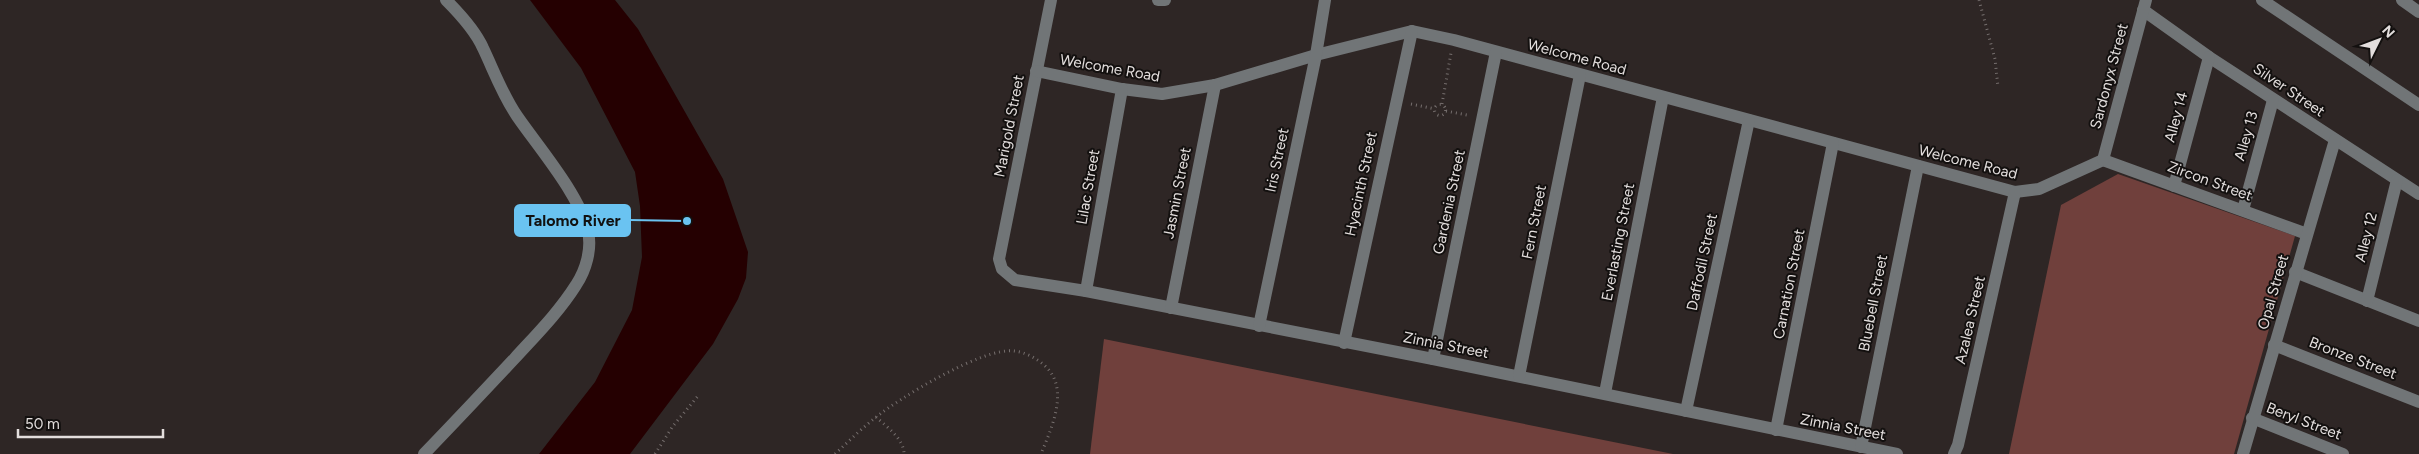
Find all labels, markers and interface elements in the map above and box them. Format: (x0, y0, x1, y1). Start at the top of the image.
north arrow (2354, 15, 2404, 65)
street label: Sardonyx Street (2086, 21, 2132, 131)
text: N (2378, 22, 2398, 41)
street label: Welcome Road (1526, 35, 1628, 79)
street label: Welcome Road (1059, 50, 1161, 86)
street label: Silver Street (2250, 59, 2329, 121)
street label: Marigold Street (990, 73, 1028, 179)
street label: Alley 14 (2161, 90, 2191, 144)
street label: Alley 13 (2230, 109, 2262, 163)
street label: Iris Street (1261, 126, 1293, 194)
street label: Hyacinth Street (1341, 130, 1381, 238)
street label: Welcome Road (1917, 141, 2019, 183)
street label: Jasmin Street (1159, 145, 1195, 240)
street label: Lilac Street (1073, 148, 1104, 226)
street label: Gardenia Street (1429, 148, 1469, 256)
street label: Zircon Street (2165, 157, 2255, 205)
street label: Everlasting Street (1598, 181, 1638, 302)
street label: Fern Street (1518, 183, 1550, 261)
callout: Talomo River (515, 205, 630, 236)
street label: Alley 12 (2351, 210, 2381, 264)
text: Talomo River (525, 211, 621, 230)
street label: Daffodil Street (1683, 211, 1721, 312)
street label: Carnation Street (1770, 227, 1809, 340)
street label: Opal Street (2254, 252, 2292, 332)
street label: Bluebell Street (1855, 253, 1891, 353)
street label: Azalea Street (1951, 274, 1989, 366)
street label: Zinnia Street (1402, 328, 1491, 362)
street label: Bronze Street (2307, 333, 2400, 383)
street label: Beryl Street (2264, 398, 2345, 444)
scale bar (18, 406, 162, 438)
street label: Zinnia Street (1799, 410, 1888, 444)
text: 50 m (25, 415, 60, 433)

